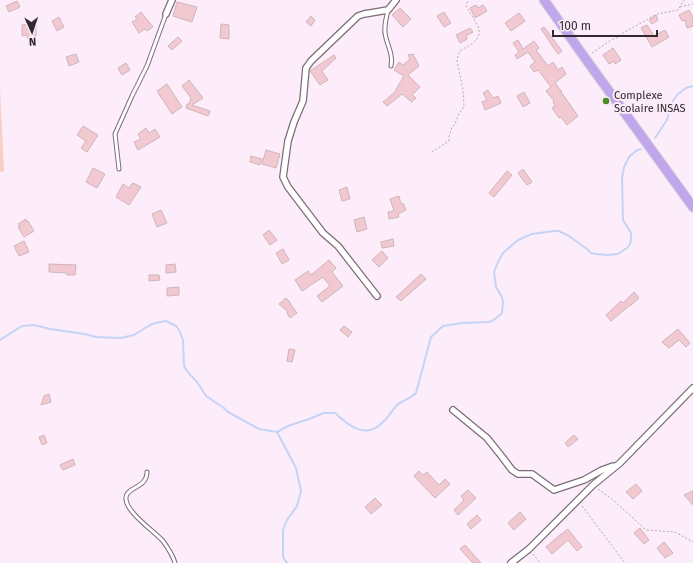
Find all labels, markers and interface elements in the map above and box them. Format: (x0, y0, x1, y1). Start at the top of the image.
north arrow (12, 12, 52, 52)
scale bar (553, 12, 657, 38)
text: 100 m (559, 19, 591, 33)
text: N (29, 35, 36, 48)
place label: Complexe Scolaire INSAS (614, 89, 686, 115)
marker: Complexe Scolaire INSAS (601, 96, 611, 106)

